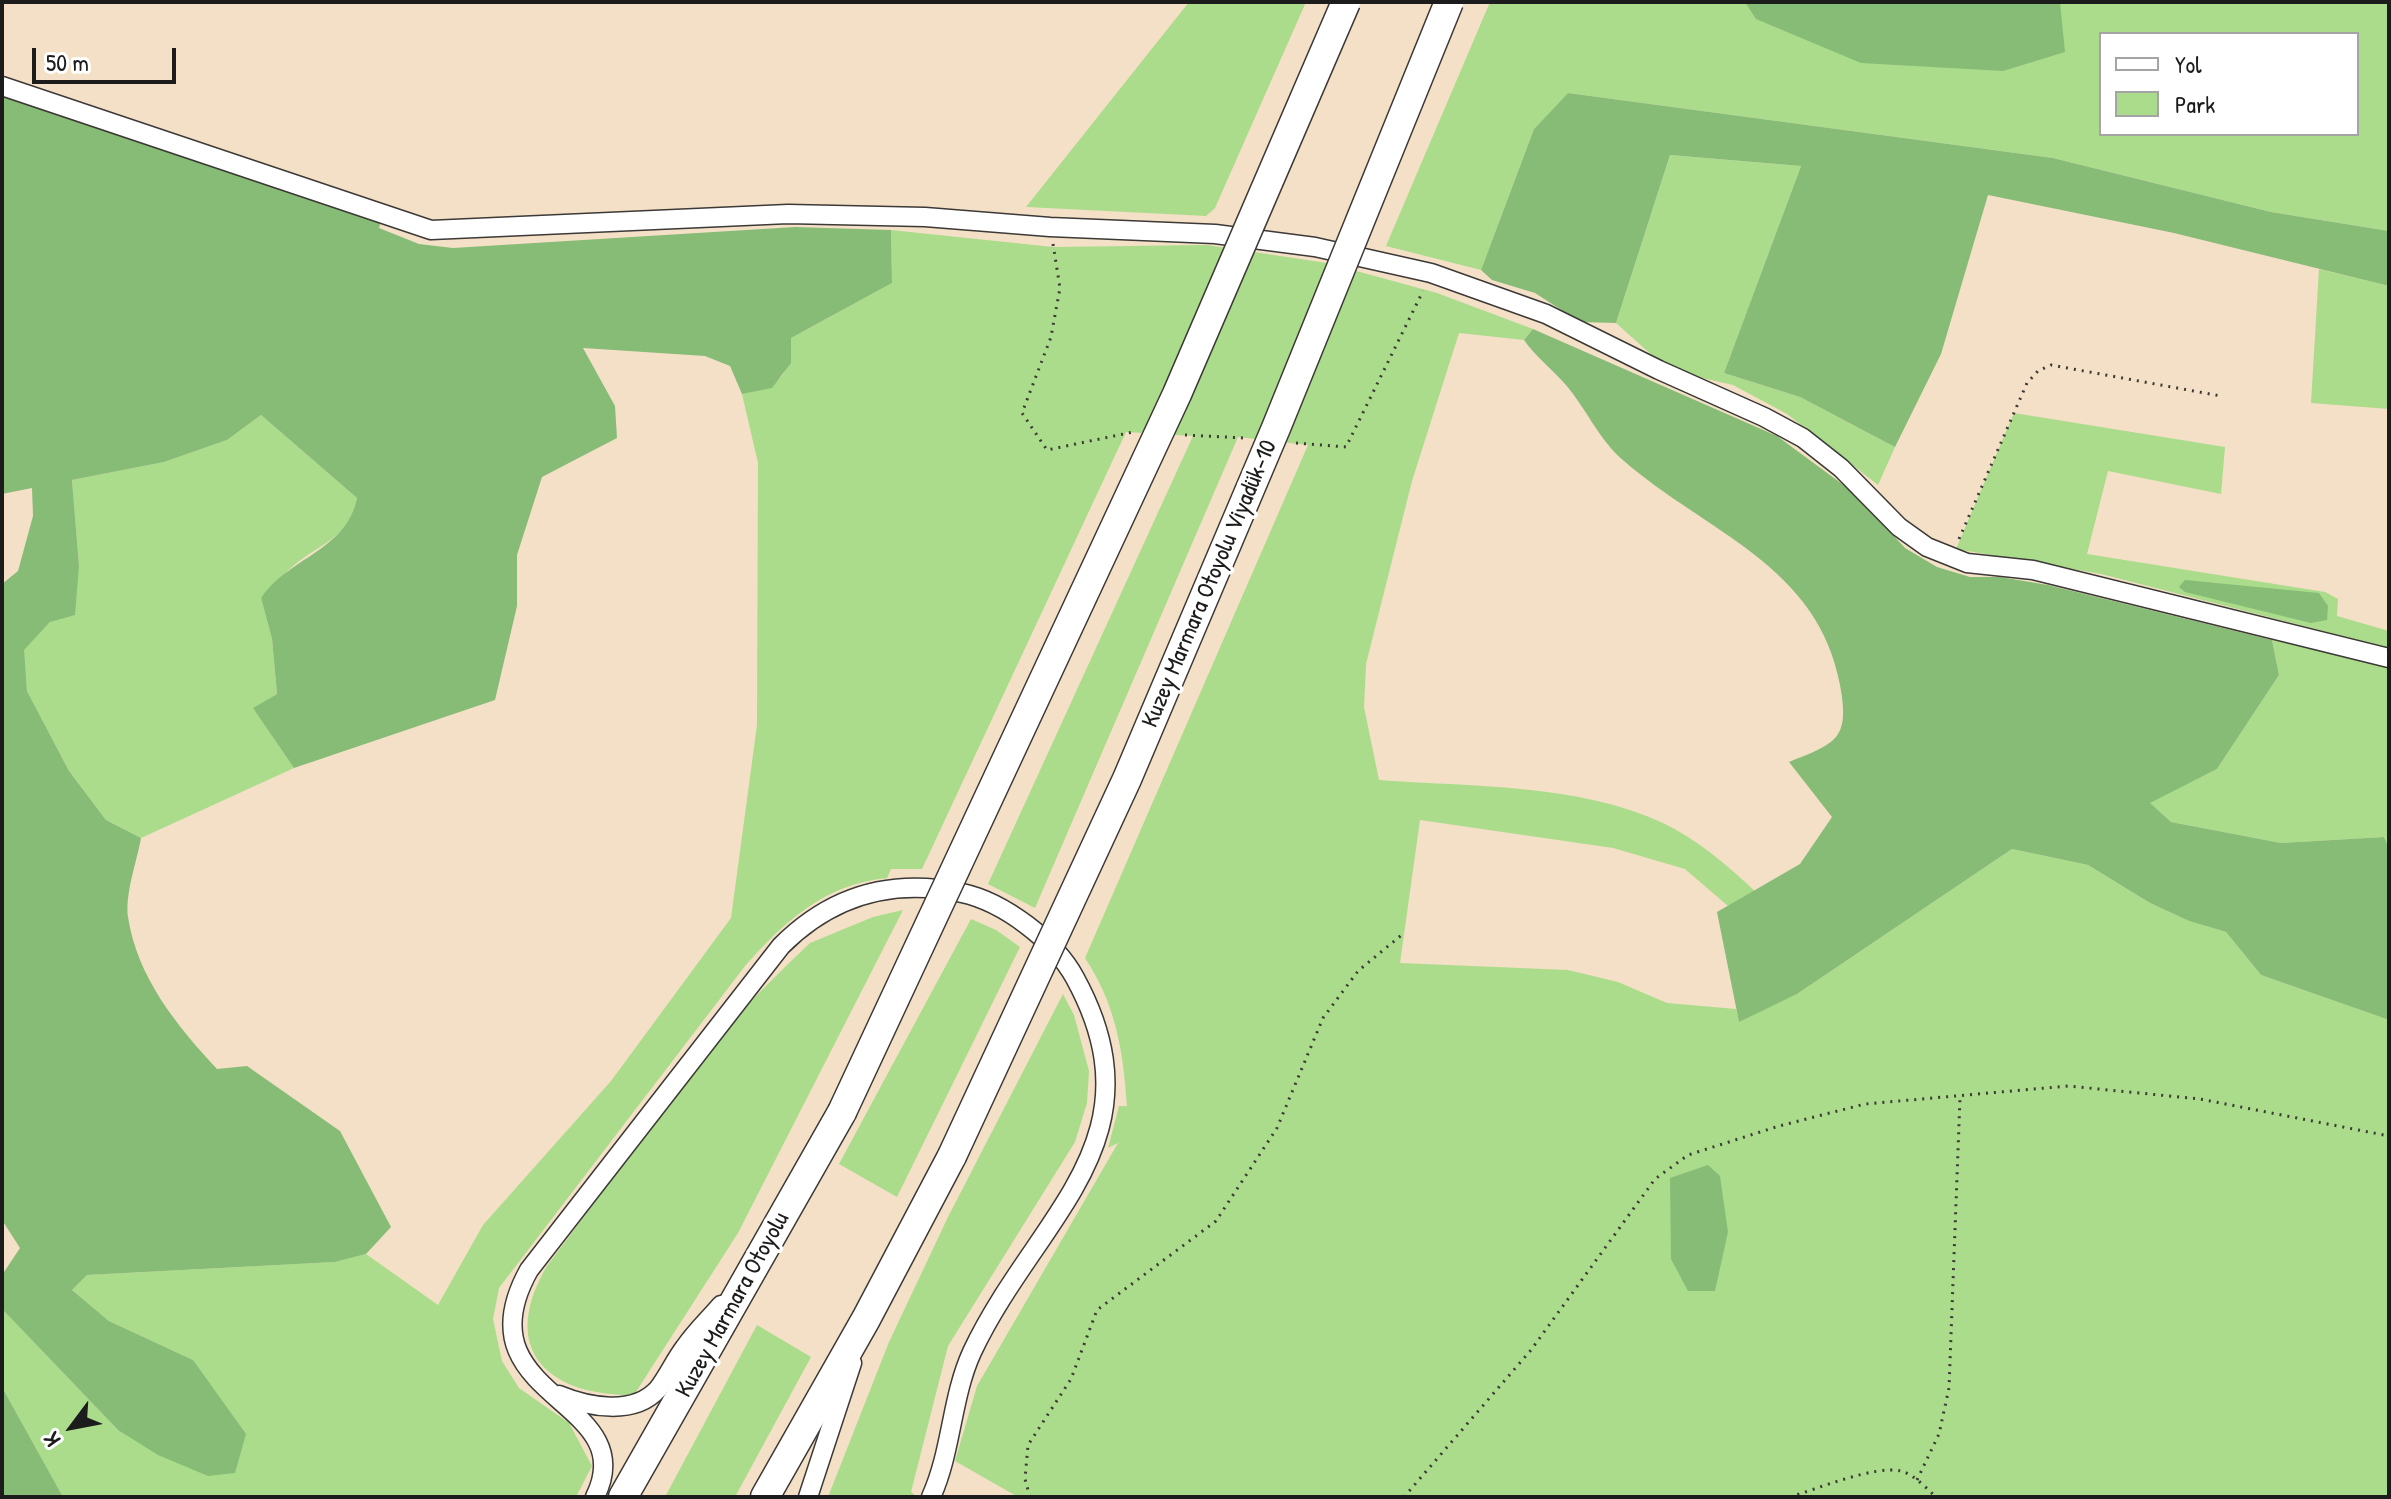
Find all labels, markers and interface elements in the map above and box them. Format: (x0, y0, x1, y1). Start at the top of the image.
scale bar (36, 32, 180, 82)
legend (2099, 32, 2359, 136)
text: 50 m (46, 46, 89, 78)
text: Yol (2175, 48, 2202, 80)
text: Park (2175, 88, 2215, 120)
street label: Kuzey Marmara Otoyolu Viyadük-10 (1136, 436, 1284, 732)
street label: Kuzey Marmara Otoyolu (670, 1207, 796, 1403)
north arrow (32, 1387, 112, 1467)
text: K (36, 1427, 67, 1453)

